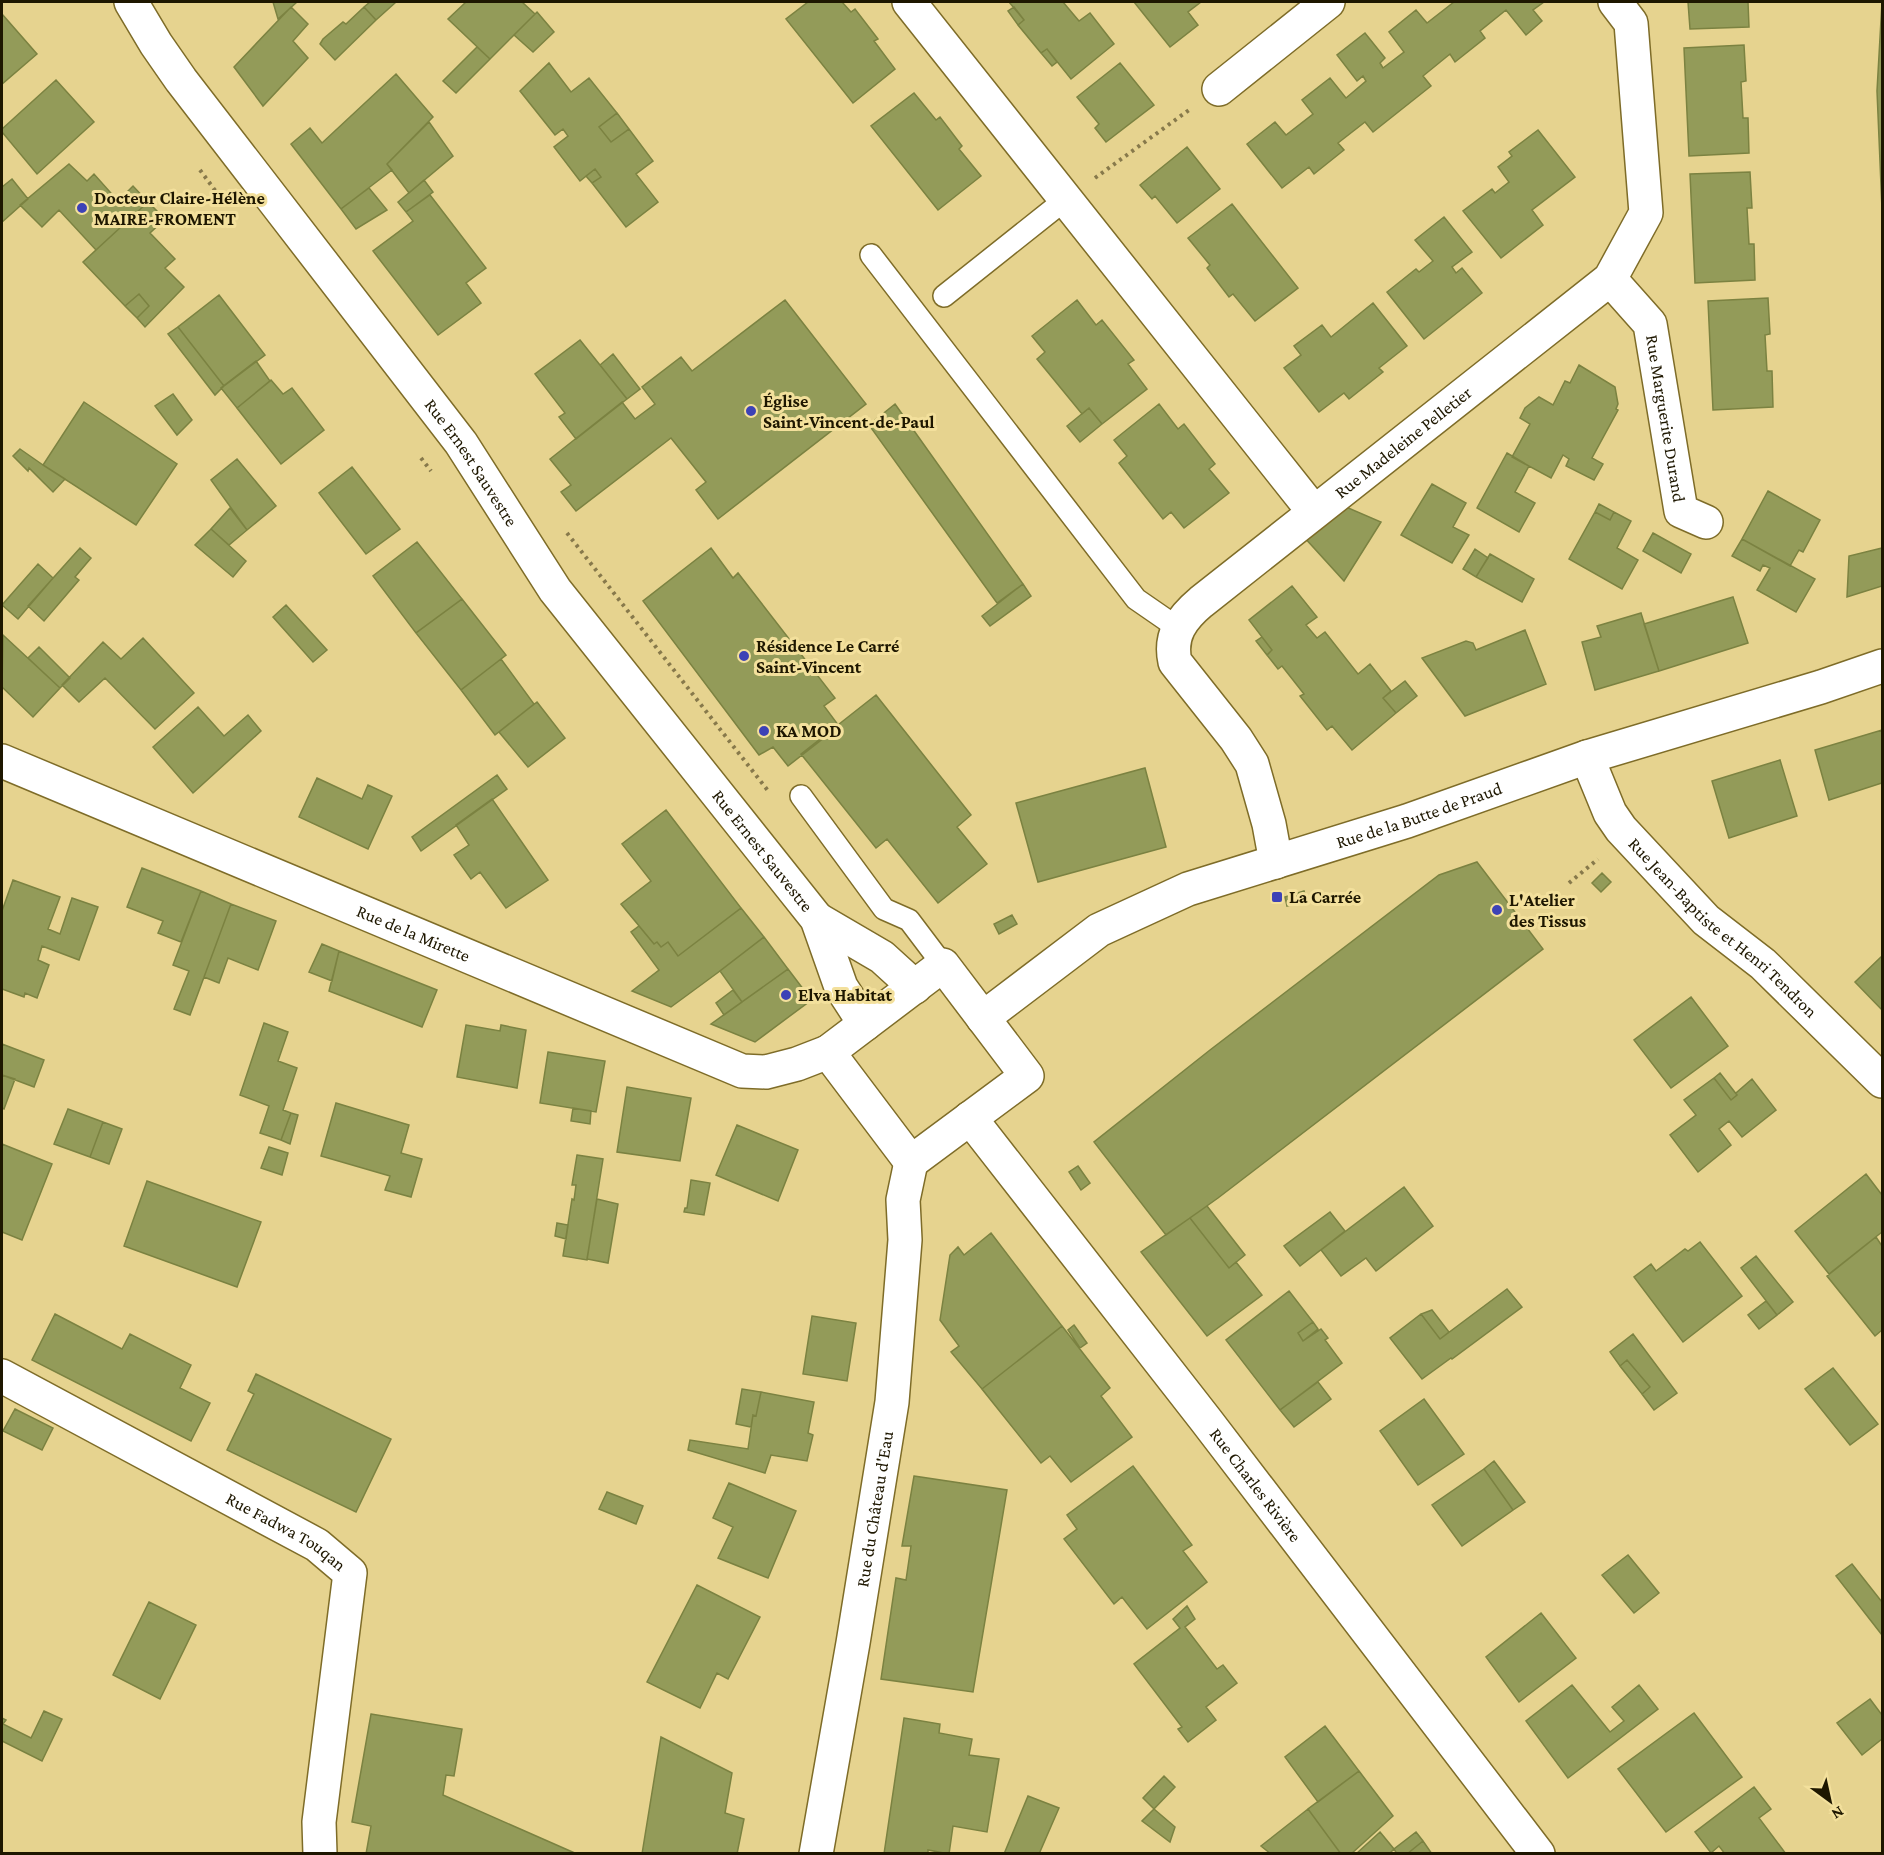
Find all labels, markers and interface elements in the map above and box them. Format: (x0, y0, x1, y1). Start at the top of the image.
place label: Docteur Claire-Hélène MAIRE-FROMENT (94, 188, 265, 229)
marker: Docteur Claire-Hélène MAIRE-FROMENT (75, 201, 89, 215)
street label: Rue Marguerite Durand (1642, 333, 1689, 504)
street label: Rue Madeleine Pelletier (1331, 382, 1476, 502)
place label: Église Saint-Vincent-de-Paul (763, 391, 935, 432)
street label: Rue Ernest Sauvestre (421, 395, 522, 530)
marker: Église Saint-Vincent-de-Paul (744, 404, 758, 418)
place label: Résidence Le Carré Saint-Vincent (756, 636, 899, 677)
marker: Résidence Le Carré Saint-Vincent (737, 649, 751, 663)
place label: KA MOD (776, 721, 842, 741)
marker: KA MOD (757, 724, 771, 738)
street label: Rue de la Butte de Praud (1334, 778, 1505, 852)
street label: Rue Ernest Sauvestre (708, 786, 817, 916)
street label: Rue Jean-Baptiste et Henri Tendron (1624, 834, 1822, 1022)
place label: La Carrée (1289, 887, 1361, 907)
marker: La Carrée (1270, 890, 1284, 904)
place label: L'Atelier des Tissus (1509, 890, 1586, 931)
street label: Rue de la Mirette (354, 901, 473, 966)
marker: L'Atelier des Tissus (1490, 903, 1504, 917)
place label: Elva Habitat (798, 985, 893, 1005)
marker: Elva Habitat (779, 988, 793, 1002)
street label: Rue Charles Rivière (1206, 1424, 1306, 1546)
street label: Rue du Château d'Eau (852, 1429, 897, 1589)
street label: Rue Fadwa Touqan (223, 1488, 350, 1575)
north arrow (1800, 1771, 1860, 1831)
text: N (1829, 1803, 1847, 1823)

